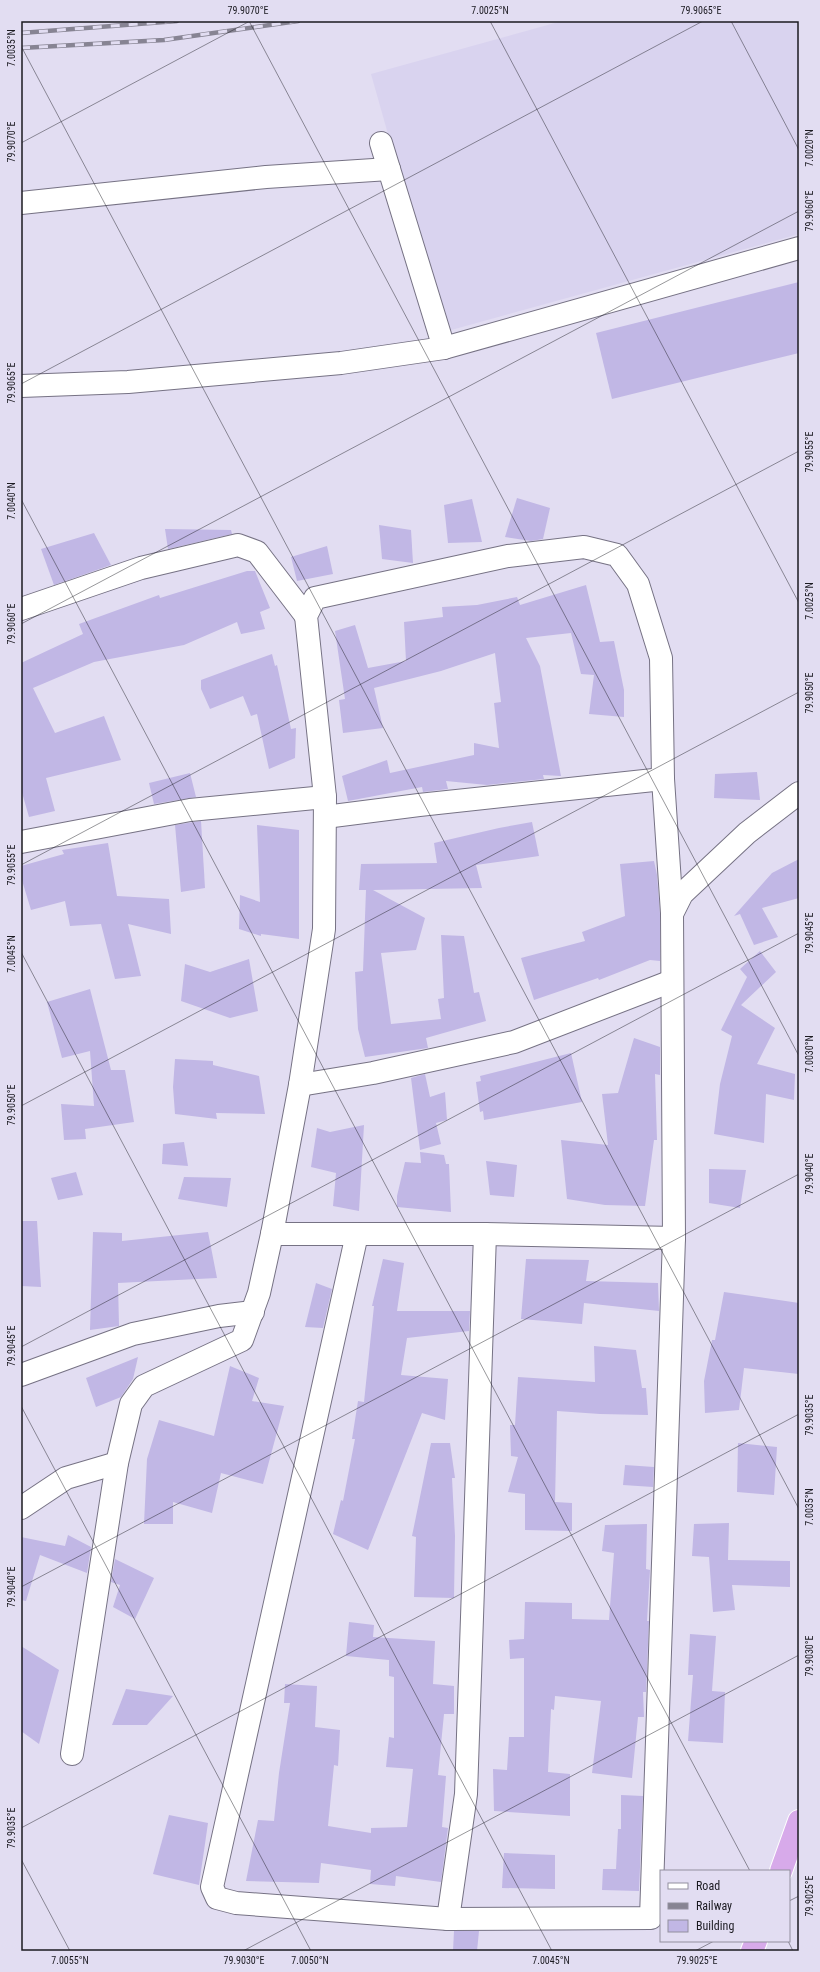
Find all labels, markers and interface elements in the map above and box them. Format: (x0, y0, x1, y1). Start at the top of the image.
text: 79.9070°E (228, 5, 269, 16)
text: 7.0025°N (471, 5, 509, 16)
text: 79.9065°E (681, 5, 722, 16)
text: 7.0035°N (6, 29, 17, 67)
text: 79.9070°E (6, 121, 17, 162)
text: 7.0020°N (804, 129, 815, 167)
text: 79.9060°E (804, 190, 815, 231)
text: 79.9065°E (6, 362, 17, 403)
text: 79.9055°E (804, 431, 815, 472)
text: 7.0040°N (6, 482, 17, 520)
text: 7.0025°N (804, 582, 815, 620)
text: 79.9060°E (6, 603, 17, 644)
text: 79.9050°E (804, 672, 815, 713)
text: 79.9055°E (6, 844, 17, 885)
text: 79.9045°E (804, 912, 815, 953)
text: 7.0045°N (6, 935, 17, 973)
text: 7.0030°N (804, 1035, 815, 1073)
text: 79.9050°E (6, 1084, 17, 1125)
text: 79.9040°E (804, 1153, 815, 1194)
text: 79.9045°E (6, 1325, 17, 1366)
text: 79.9035°E (804, 1394, 815, 1435)
text: 7.0035°N (804, 1488, 815, 1526)
text: 79.9040°E (6, 1566, 17, 1607)
text: 79.9030°E (804, 1635, 815, 1676)
text: 79.9035°E (6, 1807, 17, 1848)
legend (660, 1870, 790, 1942)
text: 79.9025°E (804, 1875, 815, 1916)
text: Road (696, 1879, 720, 1893)
text: Railway (696, 1899, 732, 1913)
text: Building (696, 1919, 734, 1933)
text: 7.0055°N (51, 1955, 89, 1966)
text: 79.9030°E (224, 1955, 265, 1966)
text: 7.0050°N (291, 1955, 329, 1966)
text: 7.0045°N (532, 1955, 570, 1966)
text: 79.9025°E (677, 1955, 718, 1966)

